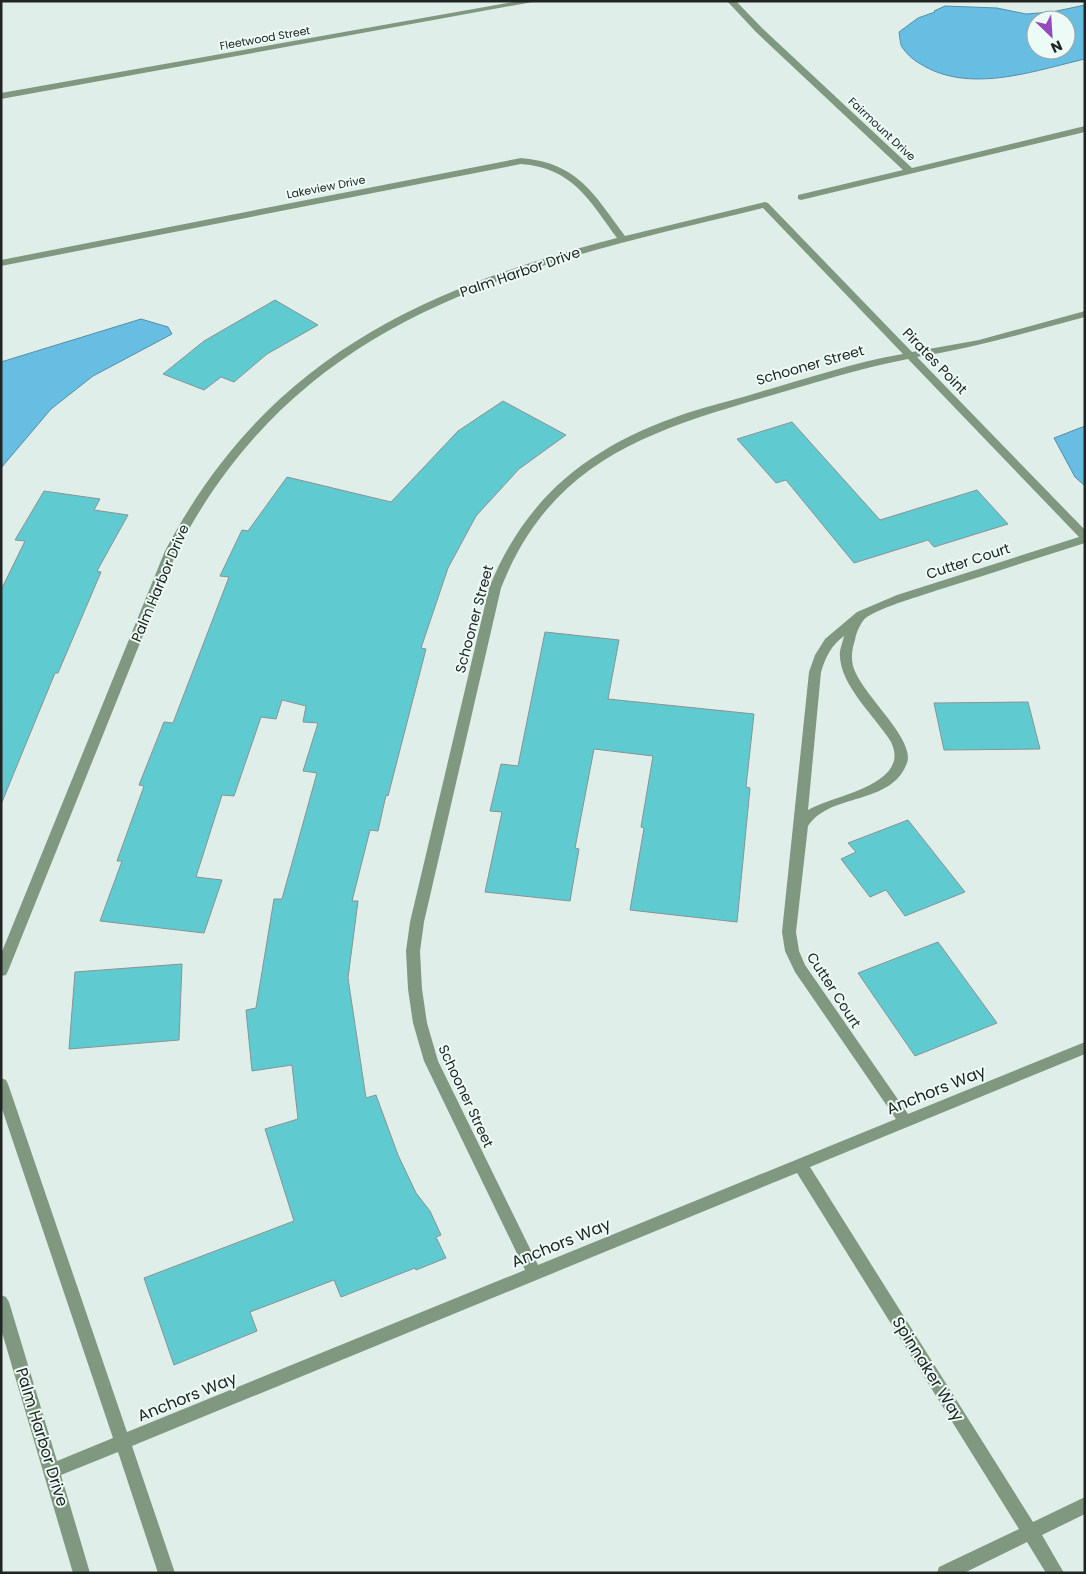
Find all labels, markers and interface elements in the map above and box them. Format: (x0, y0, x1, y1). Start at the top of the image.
north arrow (1026, 10, 1076, 60)
street label: Fleetwood Street (219, 22, 311, 54)
text: N (1047, 35, 1065, 58)
street label: Fairmount Drive (845, 94, 919, 165)
street label: Lakeview Drive (285, 171, 367, 202)
street label: Palm Harbor Drive (457, 242, 583, 302)
street label: Pirates Point (898, 323, 972, 399)
street label: Schooner Street (754, 340, 866, 390)
street label: Palm Harbor Drive (126, 521, 194, 645)
street label: Cutter Court (924, 538, 1012, 584)
street label: Schooner Street (450, 563, 498, 675)
street label: Cutter Court (802, 948, 866, 1032)
street label: Schooner Street (433, 1041, 499, 1151)
street label: Anchors Way (883, 1060, 989, 1120)
street label: Anchors Way (508, 1213, 614, 1273)
street label: Spinnaker Way (887, 1312, 969, 1426)
street label: Palm Harbor Drive (10, 1365, 74, 1509)
street label: Anchors Way (134, 1367, 240, 1427)

